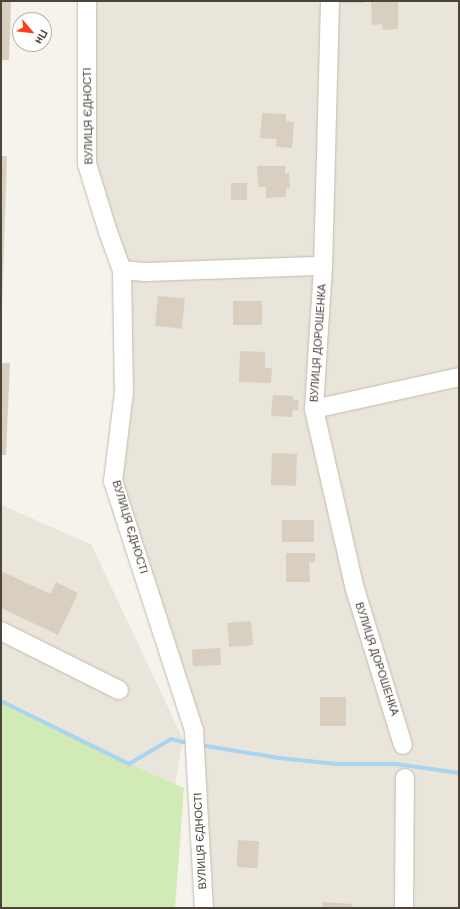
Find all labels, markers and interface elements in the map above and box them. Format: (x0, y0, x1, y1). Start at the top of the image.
north arrow (12, 12, 52, 52)
text: Пн (33, 28, 50, 46)
street label: ВУЛИЦЯ ЄДНОСТІ (81, 67, 95, 165)
street label: ВУЛИЦЯ ДОРОШЕНКА (307, 283, 329, 403)
street label: ВУЛИЦЯ ЄДНОСТІ (109, 479, 151, 575)
street label: ВУЛИЦЯ ДОРОШЕНКА (352, 601, 402, 717)
street label: ВУЛИЦЯ ЄДНОСТІ (191, 792, 209, 890)

